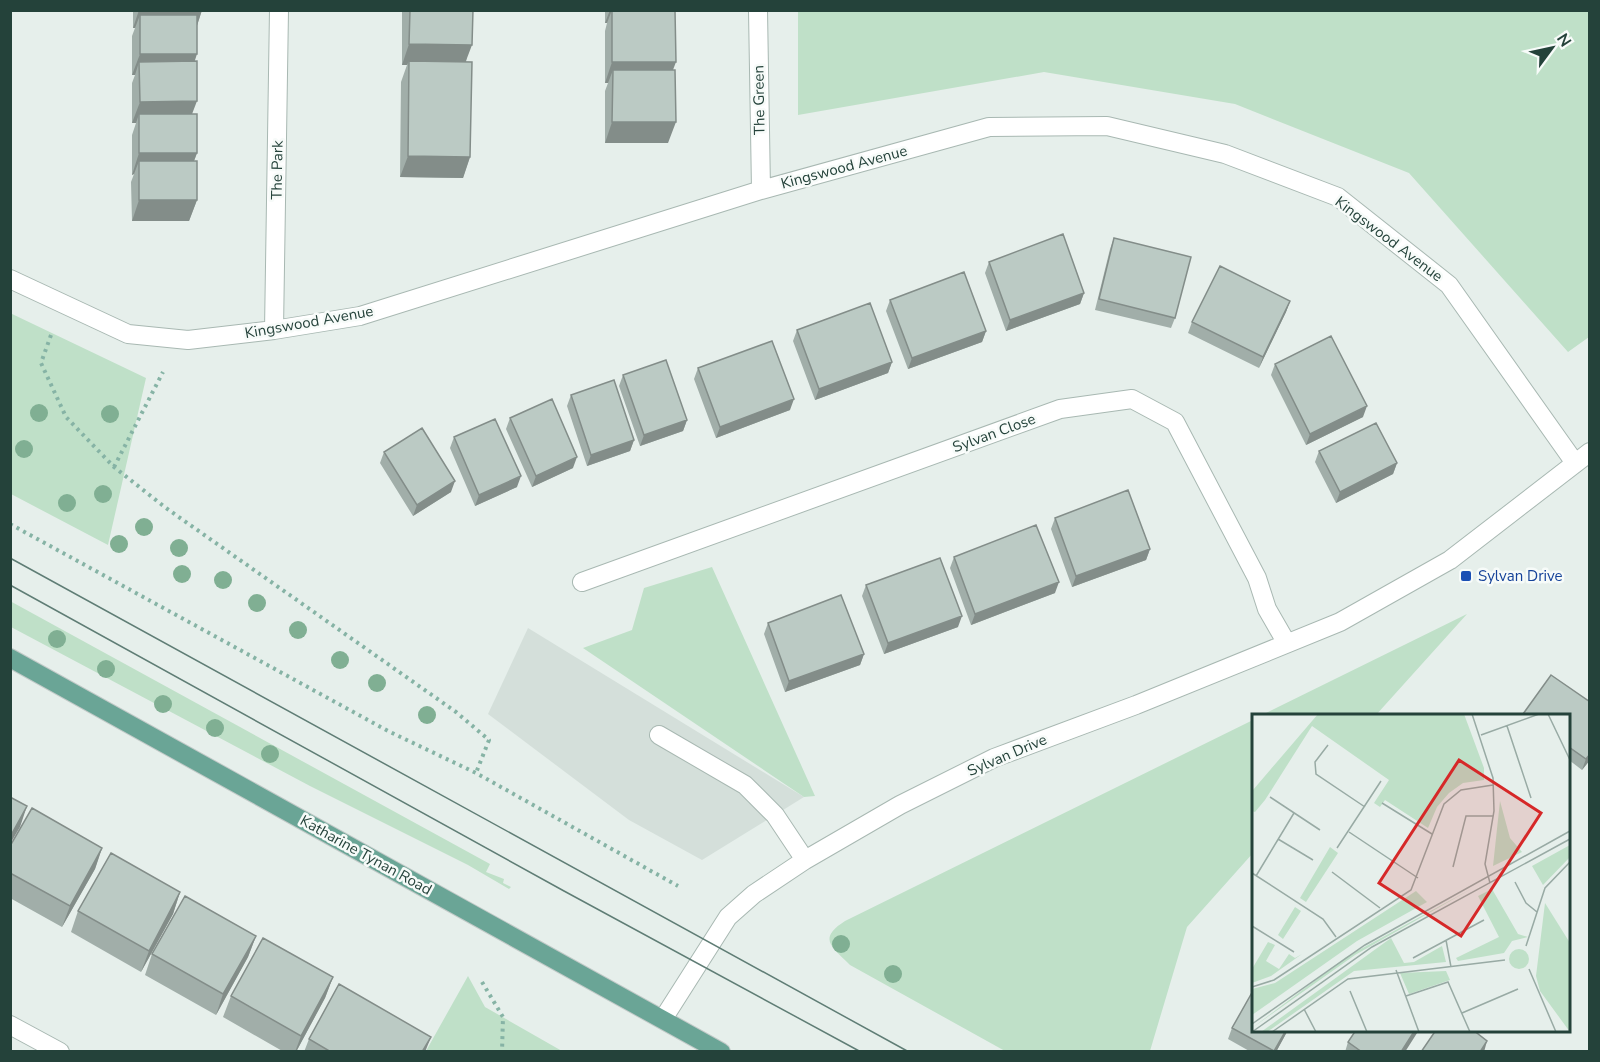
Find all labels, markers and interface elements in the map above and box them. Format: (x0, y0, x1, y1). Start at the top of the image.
north arrow (1522, 18, 1582, 78)
text: N (1551, 29, 1576, 51)
street label: The Green (748, 65, 770, 135)
street label: The Park (266, 140, 288, 200)
street label: Kingswood Avenue (779, 141, 909, 193)
street label: Kingswood Avenue (1331, 192, 1447, 286)
street label: Kingswood Avenue (243, 301, 375, 343)
street label: Sylvan Close (950, 409, 1038, 457)
place label: Sylvan Drive (1478, 566, 1563, 586)
marker: Sylvan Drive (1459, 569, 1473, 583)
inset map (1252, 714, 1570, 1032)
street label: Sylvan Drive (964, 729, 1050, 781)
street label: Katharine Tynan Road (297, 810, 435, 900)

